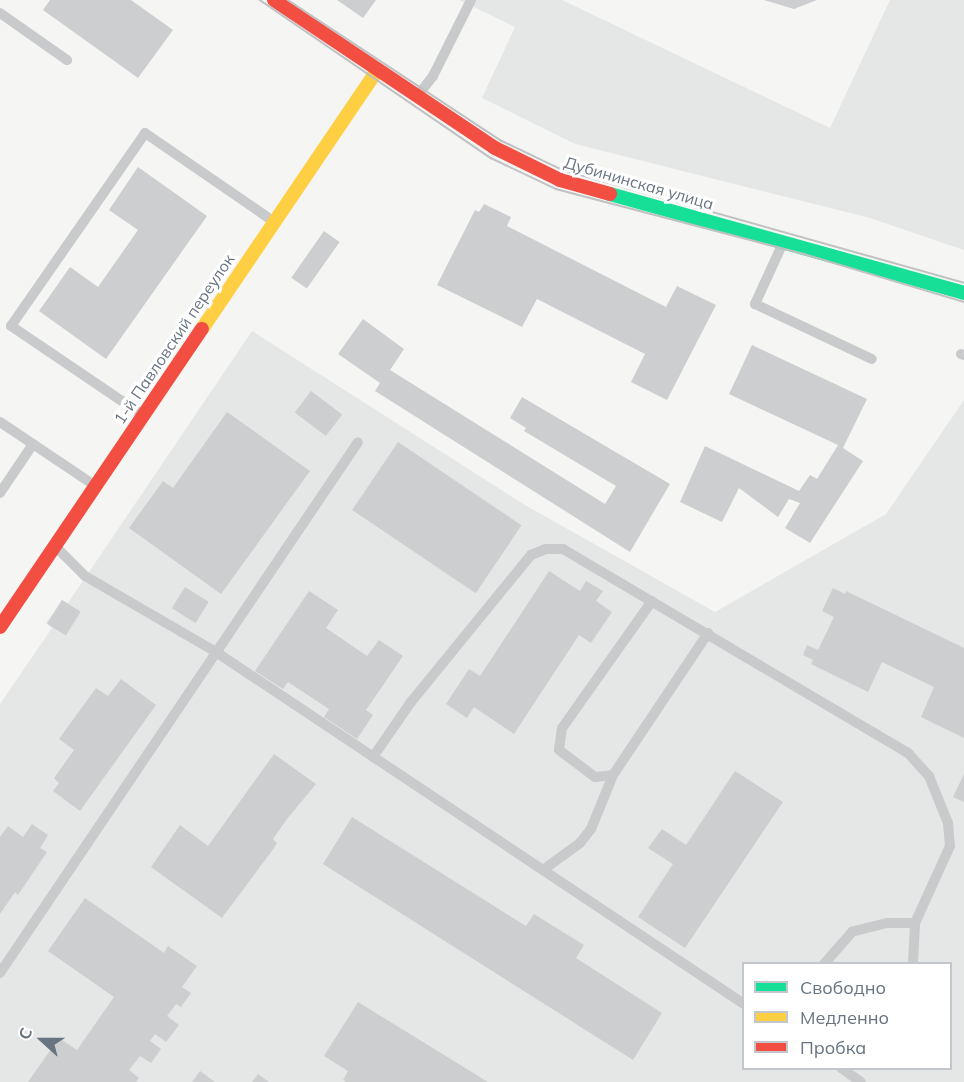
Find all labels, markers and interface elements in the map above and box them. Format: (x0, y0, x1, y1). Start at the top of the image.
street label: Дубининская улица (562, 152, 716, 214)
street label: 1-й Павловский переулок (110, 250, 238, 428)
legend (742, 962, 952, 1070)
text: Свободно (800, 976, 886, 999)
text: Медленно (800, 1006, 889, 1029)
north arrow (12, 1010, 72, 1070)
text: С (14, 1025, 36, 1042)
text: Пробка (800, 1036, 866, 1059)

